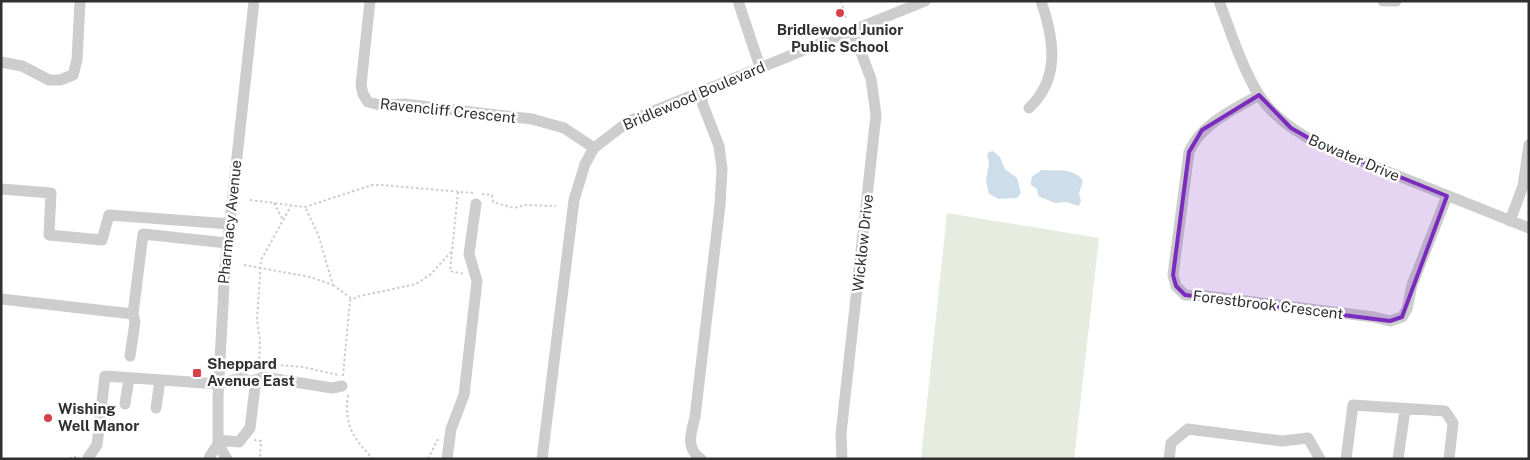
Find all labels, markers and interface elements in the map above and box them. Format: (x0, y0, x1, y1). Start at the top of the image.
marker: Bridlewood Junior Public School (834, 7, 846, 19)
place label: Bridlewood Junior Public School (777, 21, 903, 55)
street label: Bridlewood Boulevard (620, 58, 767, 133)
street label: Ravencliff Crescent (379, 95, 517, 126)
street label: Bowater Drive (1306, 131, 1402, 184)
street label: Pharmacy Avenue (215, 159, 244, 285)
street label: Wicklow Drive (849, 193, 876, 293)
street label: Forestbrook Crescent (1192, 287, 1344, 322)
place label: Sheppard Avenue East (207, 355, 295, 389)
marker: Sheppard Avenue East (191, 367, 203, 379)
place label: Wishing Well Manor (58, 400, 139, 434)
marker: Wishing Well Manor (42, 412, 54, 424)

